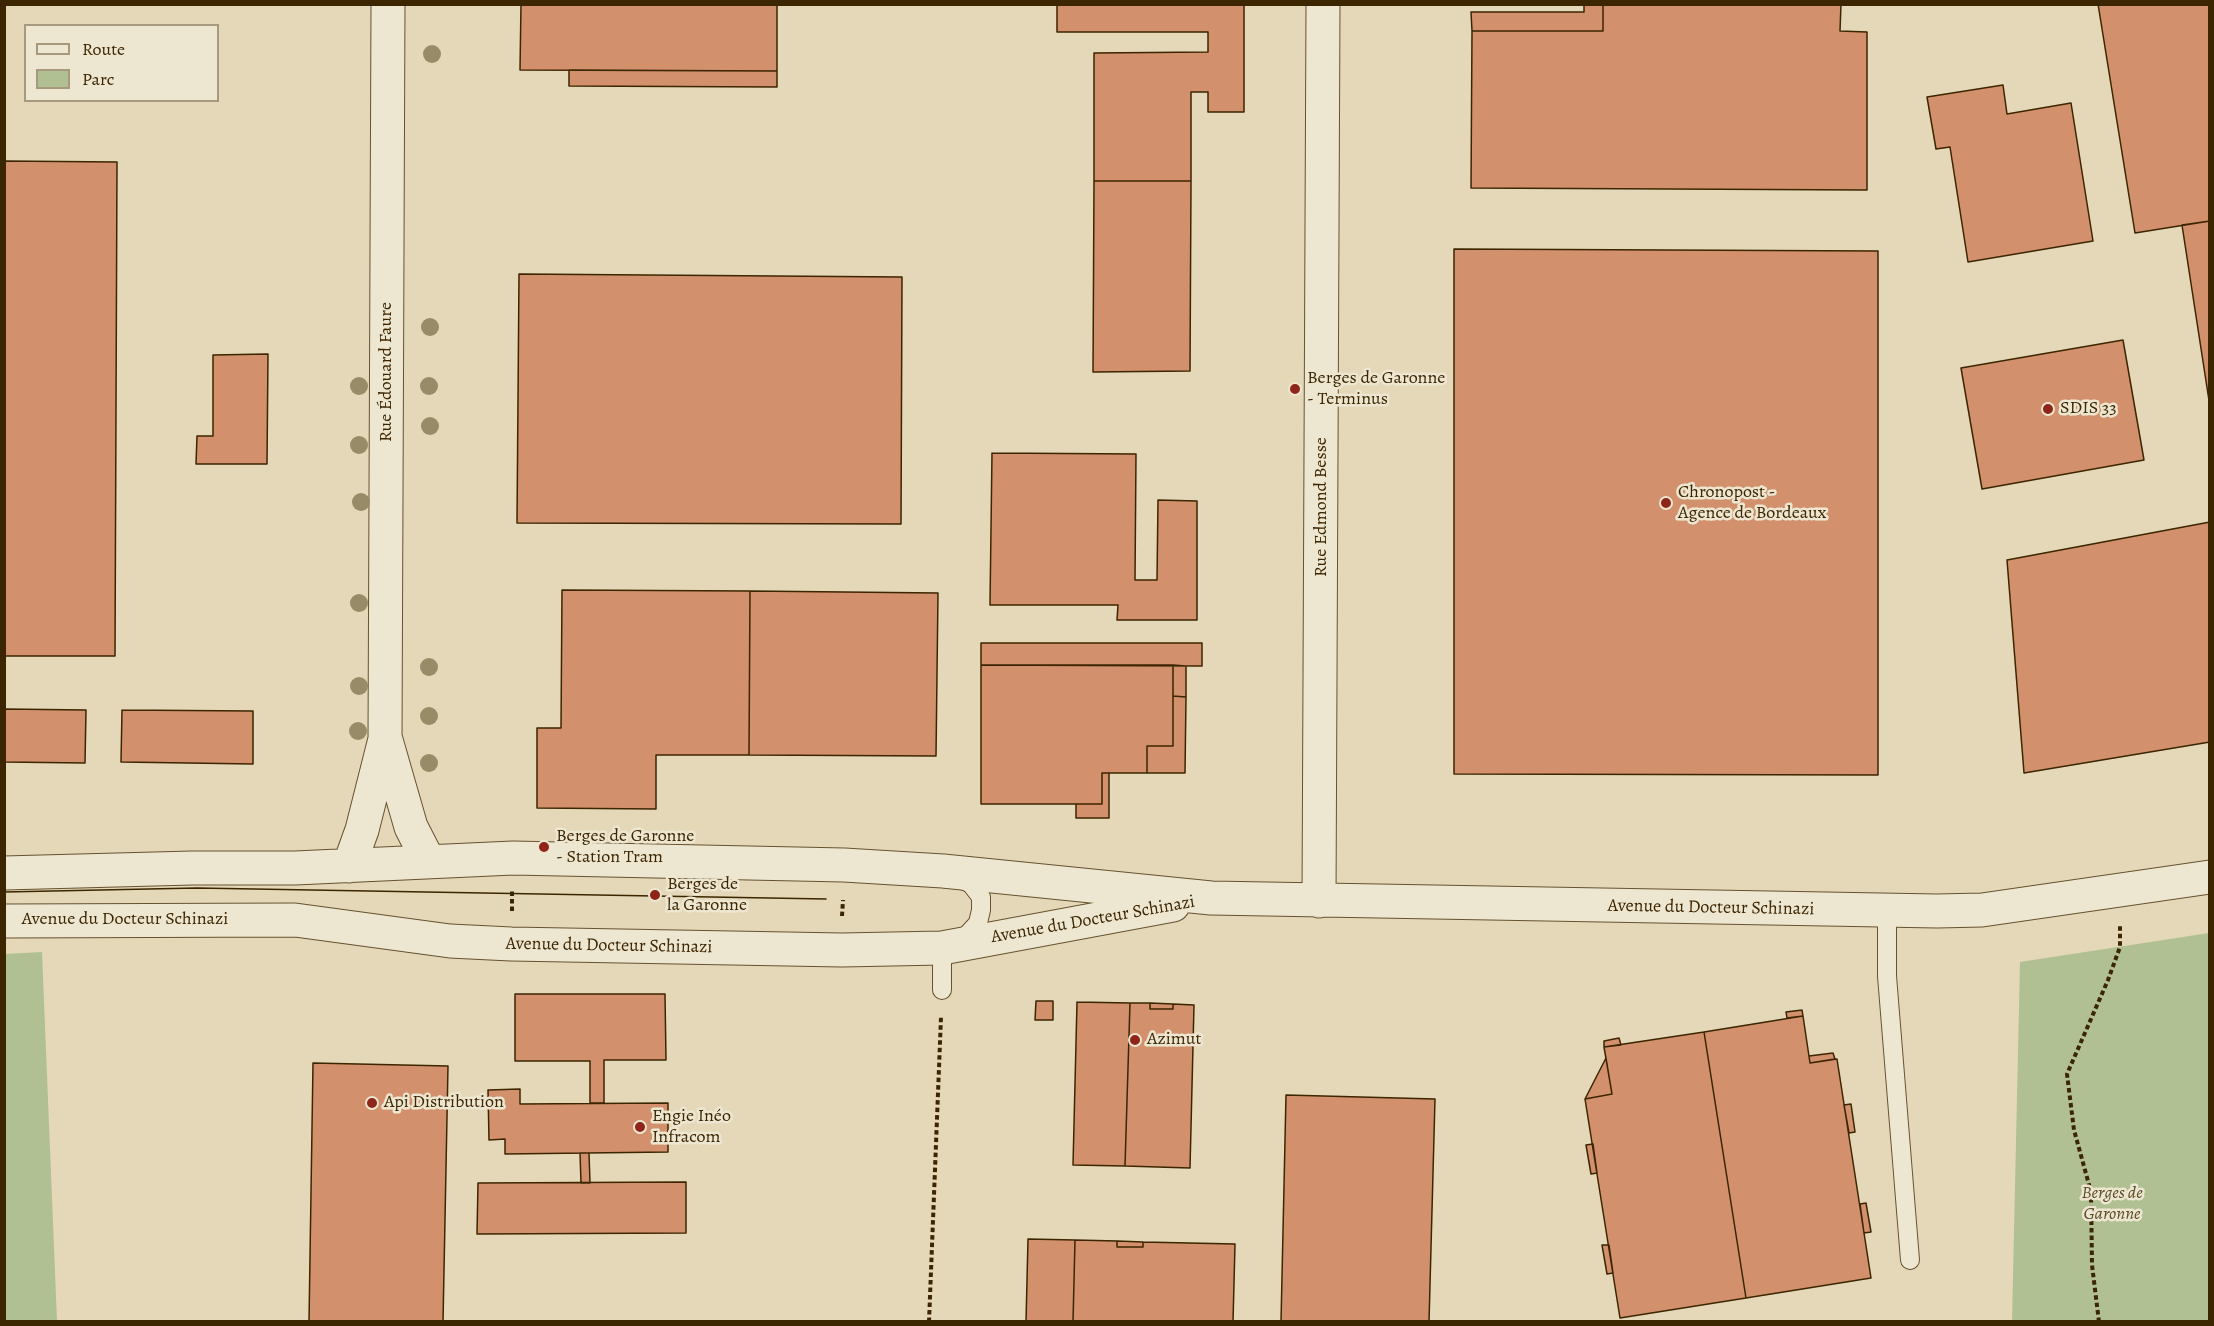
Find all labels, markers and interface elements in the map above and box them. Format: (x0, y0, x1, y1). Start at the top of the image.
legend (24, 24, 219, 102)
text: Route (82, 37, 125, 61)
text: Parc (82, 67, 114, 91)
street label: Rue Édouard Faure (376, 302, 398, 442)
place label: Berges de Garonne - Terminus (1307, 368, 1445, 410)
marker: Berges de Garonne - Terminus (1288, 382, 1302, 396)
place label: SDIS 33 (2060, 398, 2117, 420)
marker: SDIS 33 (2041, 402, 2055, 416)
street label: Rue Edmond Besse (1311, 437, 1333, 577)
place label: Chronopost - Agence de Bordeaux (1678, 482, 1826, 524)
marker: Chronopost - Agence de Bordeaux (1659, 496, 1673, 510)
place label: Berges de Garonne - Station Tram (556, 826, 694, 868)
marker: Berges de Garonne - Station Tram (537, 840, 551, 854)
place label: Berges de la Garonne (667, 874, 747, 916)
marker: Berges de la Garonne (648, 888, 662, 902)
street label: Avenue du Docteur Schinazi (989, 891, 1197, 949)
street label: Avenue du Docteur Schinazi (1607, 895, 1815, 921)
street label: Avenue du Docteur Schinazi (22, 909, 228, 931)
street label: Avenue du Docteur Schinazi (505, 933, 713, 959)
place label: Azimut (1147, 1029, 1202, 1051)
marker: Azimut (1128, 1033, 1142, 1047)
place label: Api Distribution (384, 1092, 504, 1114)
marker: Api Distribution (365, 1096, 379, 1110)
place label: Engie Inéo Infracom (652, 1106, 731, 1148)
marker: Engie Inéo Infracom (633, 1120, 647, 1134)
park label: Berges de Garonne (2081, 1183, 2143, 1226)

